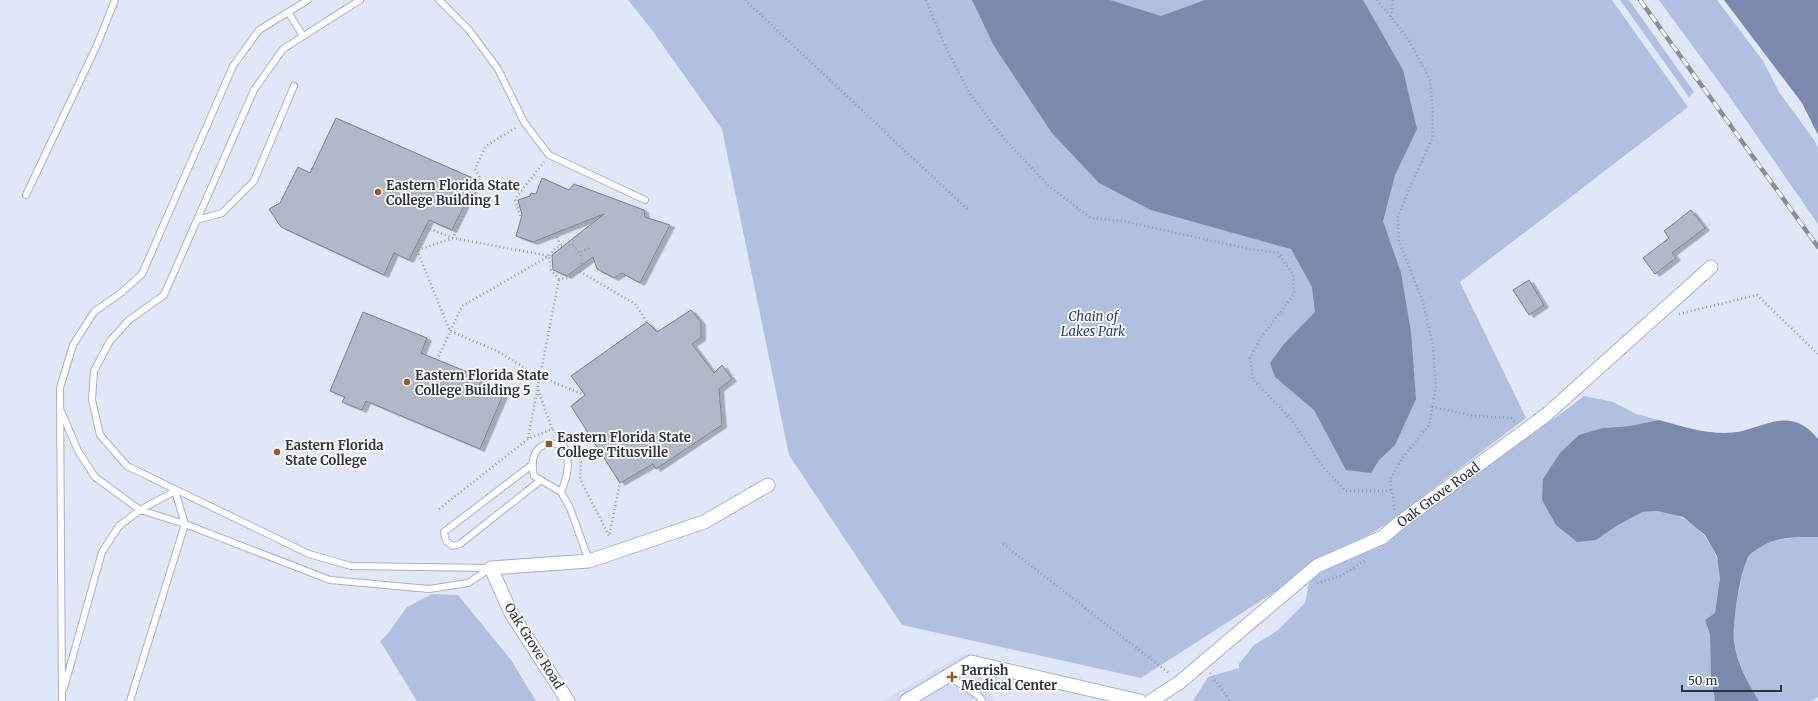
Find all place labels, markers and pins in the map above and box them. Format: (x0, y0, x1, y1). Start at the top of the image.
place label: Eastern Florida State College Building 1 (386, 177, 520, 209)
marker: Eastern Florida State College Building 1 (373, 187, 383, 197)
place label: Eastern Florida State College Building 5 (415, 367, 549, 399)
marker: Eastern Florida State College Building 5 (402, 377, 412, 387)
place label: Eastern Florida State College Titusville (557, 429, 691, 461)
place label: Eastern Florida State College (285, 437, 384, 469)
marker: Eastern Florida State College Titusville (544, 439, 554, 449)
marker: Eastern Florida State College (272, 447, 282, 457)
place label: Parrish Medical Center (961, 662, 1057, 694)
marker: Parrish Medical Center (946, 671, 958, 683)

